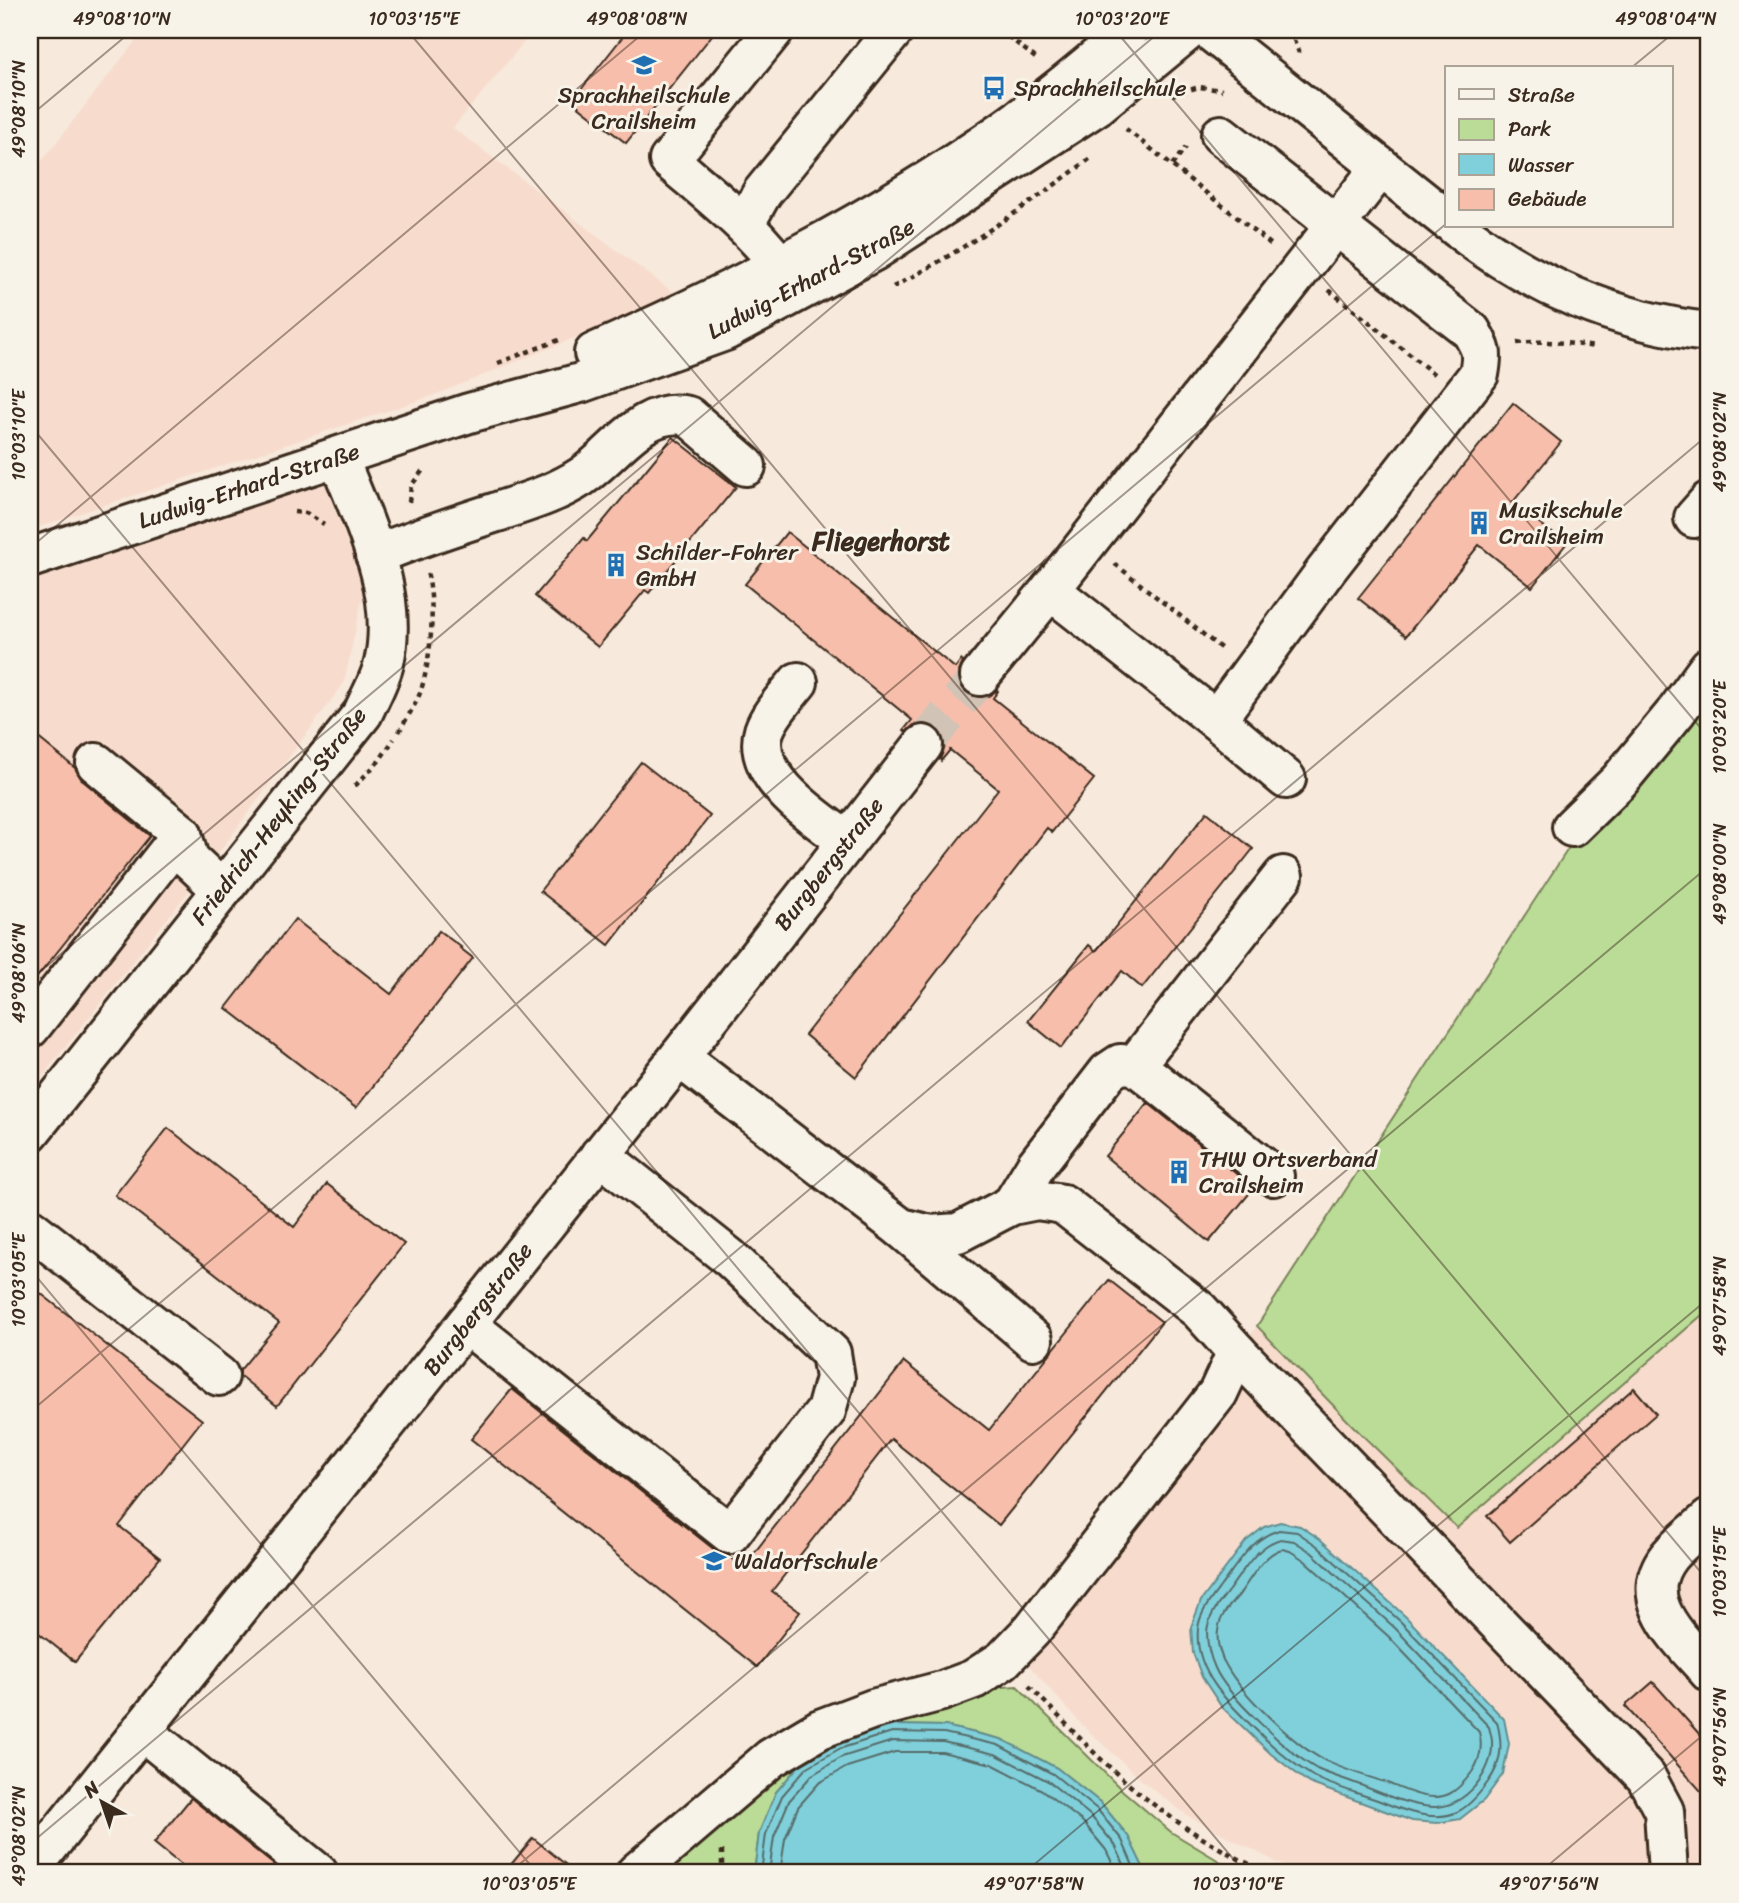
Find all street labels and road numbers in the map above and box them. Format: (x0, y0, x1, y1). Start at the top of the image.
street label: Ludwig-Erhard-Straße (699, 207, 923, 351)
street label: Ludwig-Erhard-Straße (133, 431, 365, 541)
street label: Friedrich-Heyking-Straße (180, 697, 378, 934)
street label: Burgbergstraße (763, 788, 895, 940)
street label: Burgbergstraße (412, 1233, 544, 1385)

